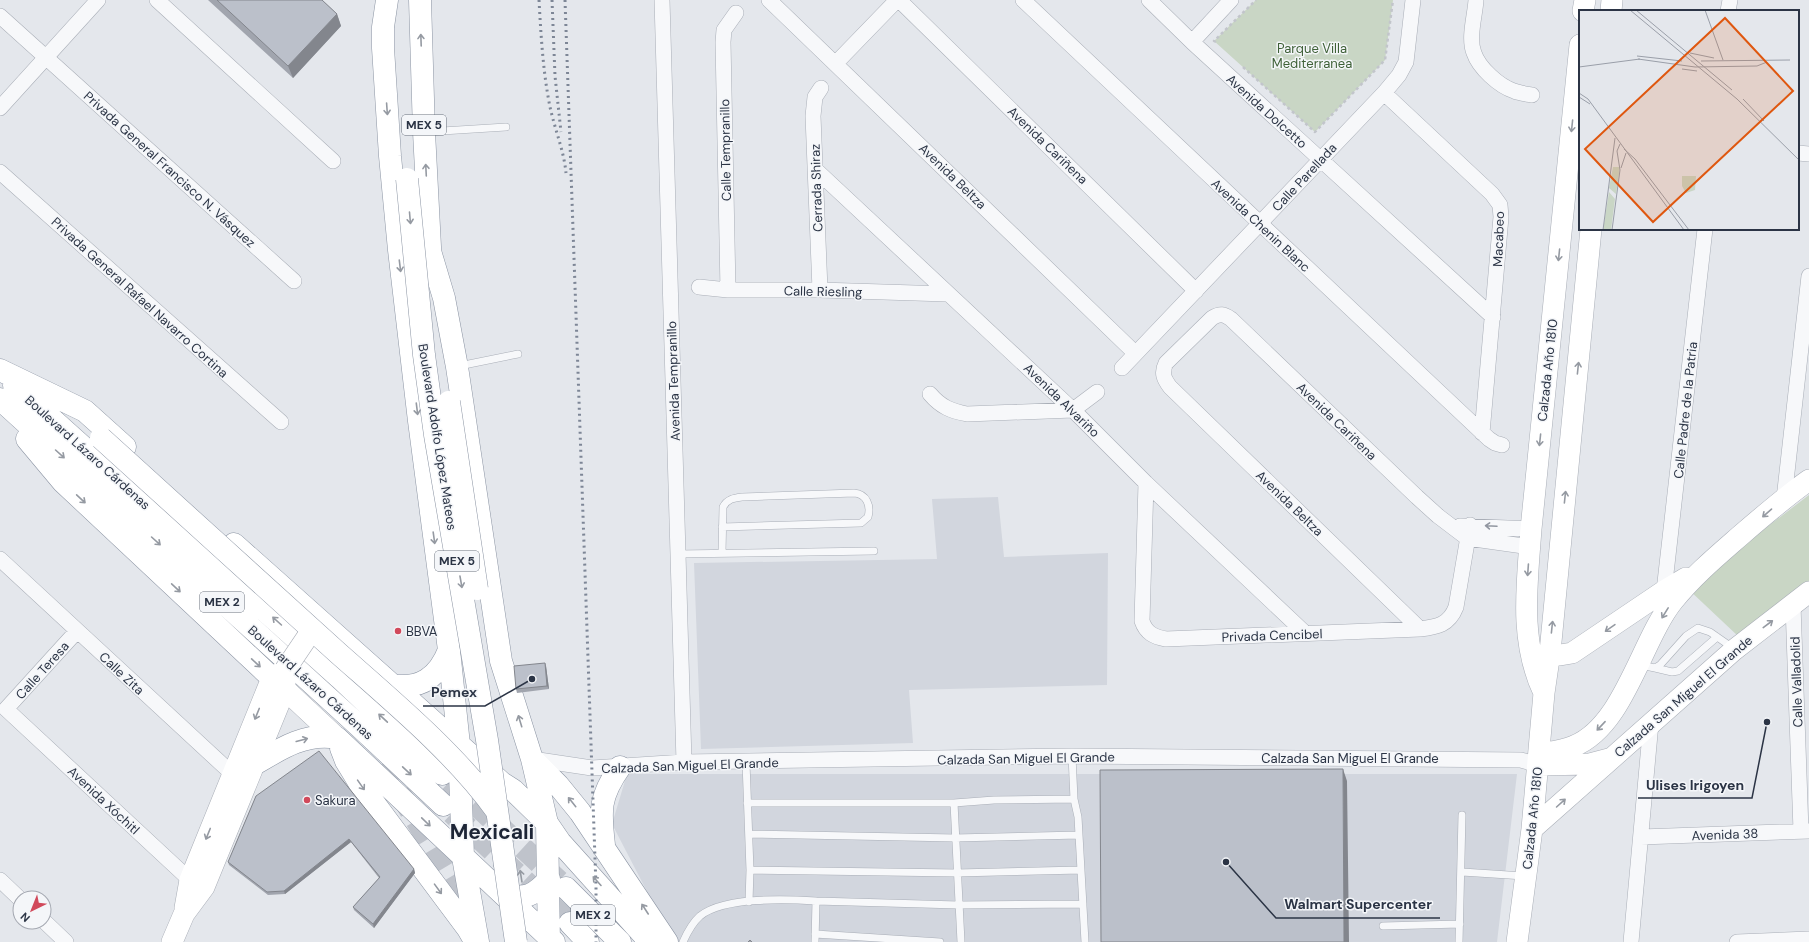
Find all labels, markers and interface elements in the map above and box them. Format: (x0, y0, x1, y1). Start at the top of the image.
inset map (1579, 10, 1799, 230)
one-way arrow (418, 34, 425, 47)
park label: Parque Villa Mediterranea (1272, 40, 1352, 72)
street label: Avenida Dolcetto (1223, 71, 1311, 152)
street label: Privada General Francisco N. Vásquez (80, 88, 259, 251)
street label: Calle Tempranillo (716, 98, 735, 201)
one-way arrow (383, 102, 390, 115)
street label: Avenida Cariñena (1004, 103, 1091, 188)
road number: MEX 5 (402, 115, 446, 135)
one-way arrow (1568, 119, 1576, 132)
street label: Avenida Beltza (915, 140, 990, 213)
street label: Calle Parellada (1268, 140, 1340, 215)
street label: Cerrada Shiraz (806, 144, 827, 232)
one-way arrow (422, 164, 430, 177)
street label: Avenida Chenin Blanc (1207, 175, 1314, 276)
one-way arrow (407, 211, 414, 224)
street label: Macabeo (1489, 211, 1508, 267)
street label: Privada General Rafael Navarro Cortina (48, 213, 232, 381)
one-way arrow (1555, 248, 1563, 261)
one-way arrow (397, 259, 404, 272)
street label: Calle Riesling (784, 282, 862, 301)
street label: Calzada Año 1810 (1534, 318, 1561, 422)
street label: Avenida Tempranillo (663, 320, 684, 441)
street label: Calle Padre de la Patria (1670, 341, 1701, 479)
street label: Boulevard Adolfo López Mateos (414, 343, 461, 532)
street label: Avenida Alvariño (1020, 360, 1104, 441)
one-way arrow (1574, 362, 1581, 375)
street label: Avenida Cariñena (1293, 379, 1380, 464)
street label: Boulevard Lázaro Cárdenas (21, 392, 154, 513)
one-way arrow (413, 402, 421, 415)
one-way arrow (1536, 434, 1544, 447)
one-way arrow (55, 449, 65, 458)
street label: Avenida Beltza (1252, 467, 1327, 540)
one-way arrow (1561, 491, 1569, 504)
one-way arrow (76, 494, 86, 504)
one-way arrow (1762, 508, 1773, 517)
one-way arrow (1485, 522, 1498, 530)
one-way arrow (430, 531, 438, 544)
one-way arrow (151, 536, 161, 546)
road number: MEX 5 (435, 551, 479, 571)
one-way arrow (1525, 563, 1532, 576)
one-way arrow (457, 575, 465, 588)
one-way arrow (171, 583, 181, 593)
road number: MEX 2 (200, 592, 244, 612)
one-way arrow (1661, 607, 1669, 618)
one-way arrow (272, 617, 282, 626)
one-way arrow (1763, 620, 1774, 628)
one-way arrow (1549, 621, 1556, 634)
street label: Boulevard Lázaro Cárdenas (244, 622, 377, 743)
place label: BBVA (406, 623, 438, 640)
one-way arrow (1605, 624, 1616, 632)
street label: Privada Cencibel (1221, 625, 1323, 646)
marker: BBVA (393, 626, 403, 636)
street label: Calzada San Miguel El Grande (1611, 632, 1756, 761)
street label: Calle Valladolid (1786, 636, 1807, 728)
street label: Calle Teresa (12, 638, 73, 703)
street label: Calle Zita (96, 648, 148, 698)
one-way arrow (251, 658, 261, 668)
callout: Pemex (423, 680, 485, 706)
text: Pemex (431, 683, 477, 701)
one-way arrow (253, 707, 261, 719)
one-way arrow (378, 714, 389, 723)
one-way arrow (516, 716, 524, 728)
one-way arrow (1596, 721, 1606, 731)
one-way arrow (295, 736, 308, 743)
street label: Calzada San Miguel El Grande (937, 748, 1115, 769)
street label: Calzada San Miguel El Grande (1261, 750, 1439, 767)
street label: Calzada San Miguel El Grande (601, 754, 779, 777)
street label: Avenida Xóchitl (64, 763, 143, 838)
one-way arrow (402, 766, 412, 775)
street label: Calzada Año 1810 (1519, 766, 1546, 870)
callout: Ulises Irigoyen (1638, 772, 1752, 798)
text: Ulises Irigoyen (1646, 776, 1744, 794)
one-way arrow (357, 779, 365, 790)
place label: Sakura (315, 792, 356, 809)
marker: Sakura (302, 795, 312, 805)
one-way arrow (568, 797, 576, 808)
one-way arrow (1556, 798, 1566, 807)
one-way arrow (421, 817, 431, 827)
district label: Mexicali (450, 818, 534, 846)
street label: Avenida 38 (1691, 825, 1759, 844)
one-way arrow (204, 828, 212, 840)
one-way arrow (517, 870, 525, 883)
one-way arrow (592, 876, 601, 887)
one-way arrow (434, 883, 442, 894)
north arrow (12, 890, 52, 930)
callout: Walmart Supercenter (1276, 892, 1440, 918)
text: Walmart Supercenter (1284, 895, 1432, 913)
one-way arrow (641, 904, 650, 915)
road number: MEX 2 (571, 905, 615, 925)
text: N (17, 909, 33, 925)

